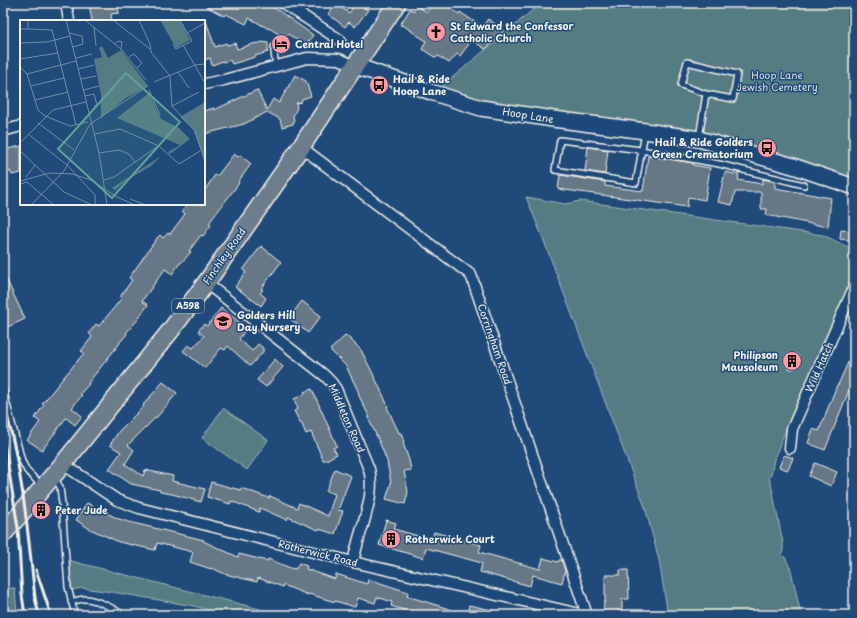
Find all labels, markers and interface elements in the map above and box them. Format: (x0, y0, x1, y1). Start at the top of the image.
place label: St Edward the Confessor Catholic Church (450, 18, 574, 45)
inset map (20, 20, 205, 205)
church icon: St Edward the Confessor Catholic Church (425, 21, 447, 43)
hotel icon: Central Hotel (270, 33, 292, 55)
place label: Central Hotel (295, 36, 363, 51)
park label: Hoop Lane Jewish Cemetery (736, 67, 818, 94)
place label: Hail & Ride Hoop Lane (393, 71, 450, 98)
bus stop icon: Hail & Ride Hoop Lane (368, 74, 390, 96)
street label: Hoop Lane (502, 103, 555, 126)
place label: Hail & Ride Golders Green Crematorium (652, 134, 753, 161)
bus stop icon: Hail & Ride Golders Green Crematorium (756, 137, 778, 159)
street label: Finchley Road (198, 224, 250, 288)
road number: A598 (172, 299, 204, 313)
street label: Corringham Road (475, 301, 516, 387)
place label: Golders Hill Day Nursery (237, 307, 301, 335)
school or university icon: Golders Hill Day Nursery (212, 310, 234, 332)
street label: Wild Hatch (801, 339, 836, 394)
place label: Philipson Mausoleum (721, 347, 778, 374)
building icon: Philipson Mausoleum (781, 350, 803, 372)
street label: Middleton Road (326, 381, 369, 455)
building icon: Peter Jude (30, 499, 52, 521)
place label: Peter Jude (55, 502, 108, 517)
building icon: Rotherwick Court (380, 528, 402, 550)
place label: Rotherwick Court (405, 531, 495, 546)
street label: Rotherwick Road (277, 535, 360, 570)

